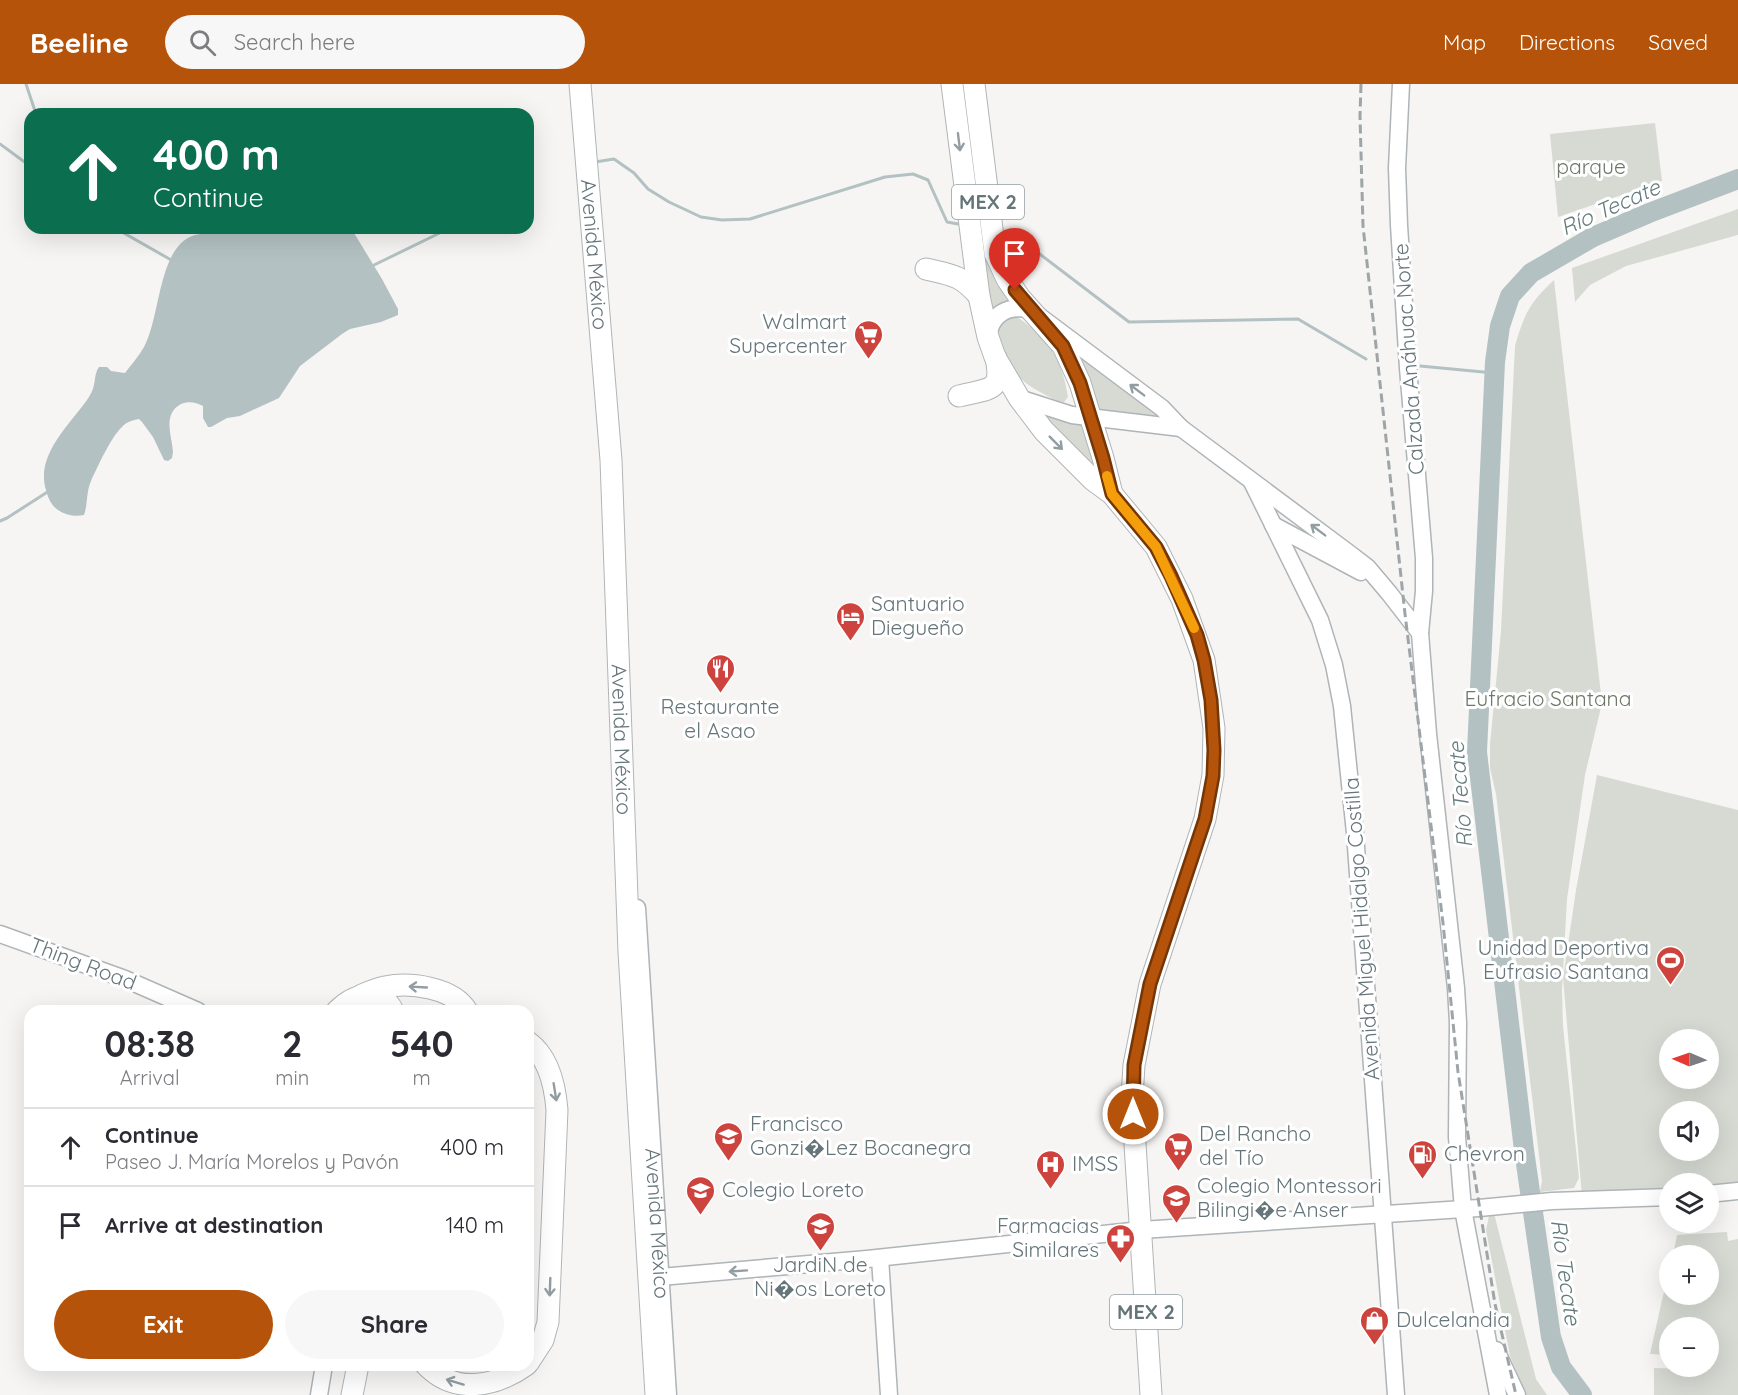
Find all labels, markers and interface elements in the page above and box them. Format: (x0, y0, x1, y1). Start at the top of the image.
search box (165, 15, 585, 69)
text: Beeline (30, 25, 129, 60)
icon: search (186, 26, 219, 59)
text: Search here (234, 28, 355, 56)
text: Map (1443, 29, 1486, 55)
text: Directions (1519, 29, 1615, 55)
text: Saved (1648, 29, 1708, 55)
text: 400 m (153, 128, 280, 181)
icon: ahead (54, 132, 132, 210)
one-way arrow (953, 132, 964, 152)
park label: parque (1556, 153, 1626, 179)
water label: Río Tecate (1556, 172, 1666, 241)
street label: Avenida México (576, 178, 614, 331)
text: Continue (153, 180, 264, 214)
road number: MEX 2 (952, 185, 1024, 219)
pin (989, 228, 1040, 290)
icon: arrive (998, 237, 1031, 270)
street label: Calzada Anáhuac Norte (1387, 243, 1429, 476)
place label: Walmart Supercenter (729, 308, 847, 358)
supermarket icon: Walmart Supercenter (852, 318, 884, 360)
one-way arrow (1130, 384, 1146, 396)
one-way arrow (1049, 436, 1064, 451)
one-way arrow (1310, 523, 1326, 536)
place label: Santuario Diegueño (871, 590, 965, 640)
hotel icon: Santuario Diegueño (834, 600, 866, 642)
restaurant icon: Restaurante el Asao (704, 652, 736, 694)
street label: Avenida México (606, 664, 638, 815)
park label: Eufracio Santana (1465, 685, 1631, 711)
place label: Restaurante el Asao (661, 693, 779, 743)
water label: Río Tecate (1441, 739, 1479, 849)
street label: Avenida Miguel Hidalgo Costilla (1337, 777, 1385, 1082)
street label: Thing Road (26, 931, 140, 995)
place label: Unidad Deportiva Eufrasio Santana (1477, 934, 1649, 984)
sports icon: Unidad Deportiva Eufrasio Santana (1654, 944, 1686, 986)
one-way arrow (408, 982, 428, 993)
text: 08:38 (104, 1021, 195, 1066)
text: 2 (282, 1021, 303, 1066)
text: 540 (390, 1021, 454, 1066)
north arrow (1659, 1029, 1719, 1089)
map controls (1659, 1029, 1719, 1377)
text: Arrival (120, 1065, 180, 1090)
text: min (275, 1065, 309, 1090)
text: m (413, 1065, 431, 1090)
one-way arrow (549, 1082, 560, 1101)
position arrow (1101, 1082, 1165, 1146)
button: sound (1659, 1101, 1719, 1161)
place label: Francisco Gonzi�Lez Bocanegra (750, 1110, 971, 1160)
school or university icon: Francisco Gonzi�Lez Bocanegra (713, 1120, 745, 1162)
place label: Del Rancho del Tío (1199, 1120, 1311, 1170)
text: Continue (105, 1121, 199, 1149)
supermarket icon: Del Rancho del Tío (1162, 1130, 1194, 1172)
icon: ahead (54, 1131, 87, 1164)
text: 400 m (440, 1133, 504, 1161)
fuel station icon: Chevron (1407, 1138, 1439, 1180)
place label: Chevron (1444, 1140, 1525, 1166)
street label: Avenida México (640, 1147, 676, 1300)
hospital icon: IMSS (1035, 1148, 1067, 1190)
text: Paseo J. María Morelos y Pavón (105, 1149, 399, 1174)
place label: IMSS (1072, 1150, 1118, 1176)
place label: Colegio Montessori Bilingi�e Anser (1197, 1172, 1382, 1222)
button: layers (1659, 1173, 1719, 1233)
school or university icon: Colegio Loreto (685, 1174, 717, 1216)
place label: Colegio Loreto (722, 1176, 864, 1202)
school or university icon: Colegio Montessori Bilingi�e Anser (1160, 1182, 1192, 1224)
icon: arrive (54, 1209, 87, 1242)
school or university icon: JardiN de Ni�os Loreto (804, 1210, 836, 1252)
text: Arrive at destination (105, 1211, 323, 1239)
text: 140 m (445, 1211, 504, 1239)
place label: Farmacias Similares (997, 1212, 1099, 1262)
water label: Río Tecate (1545, 1217, 1587, 1328)
pharmacy icon: Farmacias Similares (1104, 1222, 1136, 1264)
button: + (1659, 1245, 1719, 1305)
place label: JardiN de Ni�os Loreto (754, 1251, 886, 1301)
one-way arrow (728, 1266, 748, 1277)
one-way arrow (544, 1276, 555, 1296)
button: Exit (54, 1290, 273, 1359)
button: Share (285, 1290, 504, 1359)
road number: MEX 2 (1110, 1295, 1182, 1329)
shop icon: Dulcelandia (1359, 1304, 1391, 1346)
place label: Dulcelandia (1396, 1306, 1510, 1332)
button: − (1659, 1317, 1719, 1377)
one-way arrow (446, 1376, 465, 1387)

